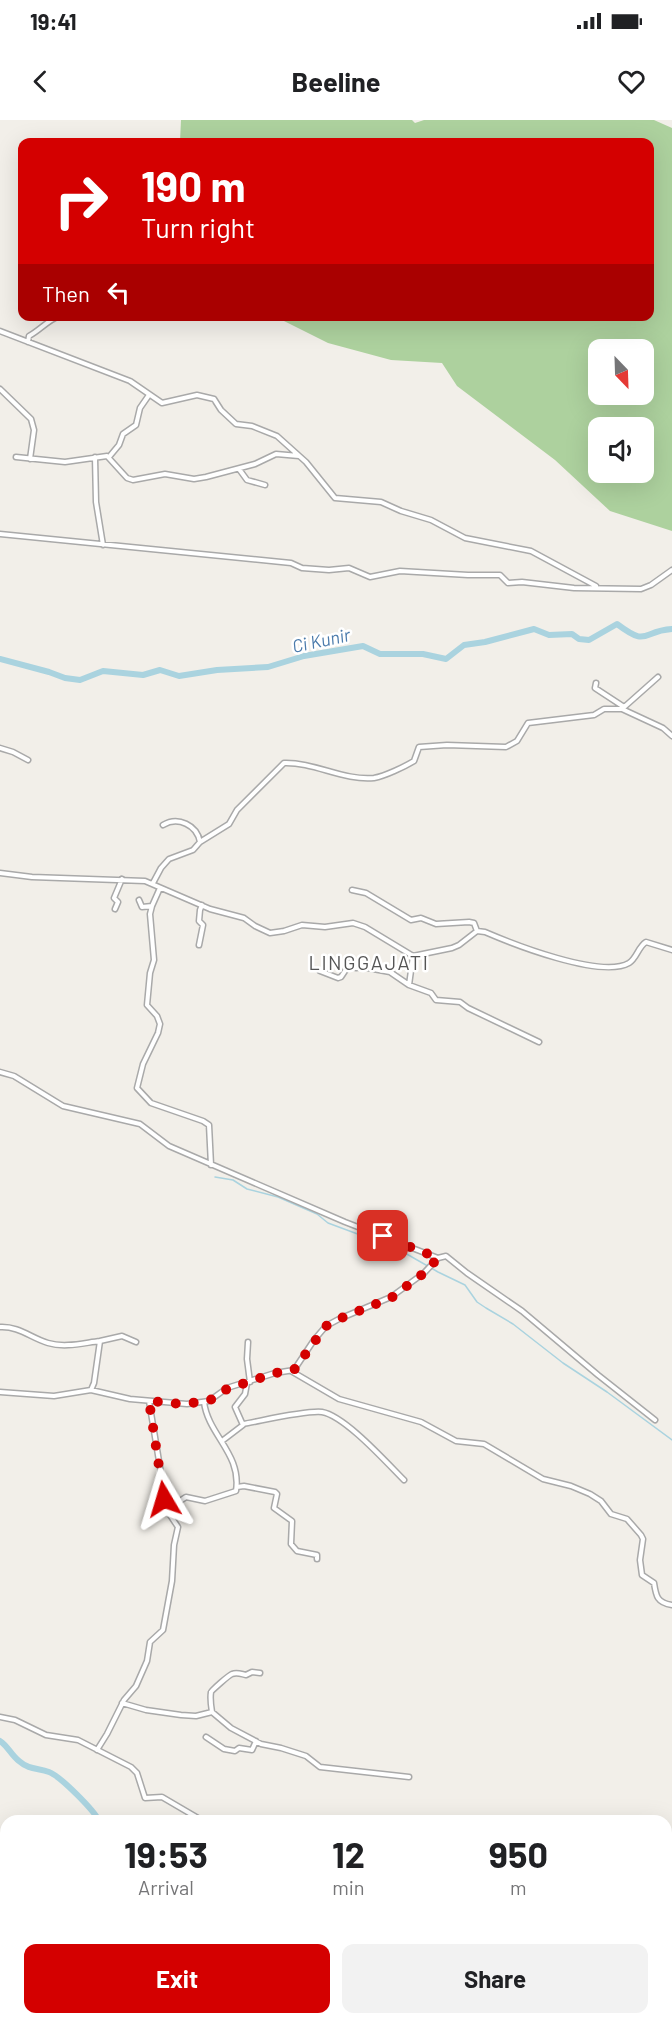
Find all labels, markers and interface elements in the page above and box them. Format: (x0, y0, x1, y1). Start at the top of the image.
text: 19:41 (30, 8, 76, 34)
icon: back (24, 65, 57, 98)
text: Beeline (291, 65, 381, 97)
icon: heart (615, 65, 648, 98)
text: 190 m (141, 160, 246, 210)
icon: right (42, 162, 120, 240)
text: Turn right (141, 211, 255, 243)
icon: left (102, 276, 135, 309)
text: Then (42, 280, 90, 306)
north arrow (588, 339, 654, 405)
map controls (588, 339, 654, 483)
button: sound (588, 417, 654, 483)
water label: Ci Kunir (290, 623, 353, 657)
district label: LINGGAJATI (309, 950, 429, 974)
pin (357, 1210, 408, 1261)
icon: arrive (366, 1219, 399, 1252)
position arrow (132, 1467, 196, 1531)
text: 19:53 (124, 1832, 208, 1875)
text: 12 (332, 1832, 365, 1875)
text: 950 (489, 1832, 548, 1875)
text: Arrival (138, 1875, 194, 1899)
text: min (332, 1875, 365, 1899)
text: m (510, 1875, 527, 1899)
button: Exit (24, 1944, 330, 2013)
button: Share (342, 1944, 648, 2013)

